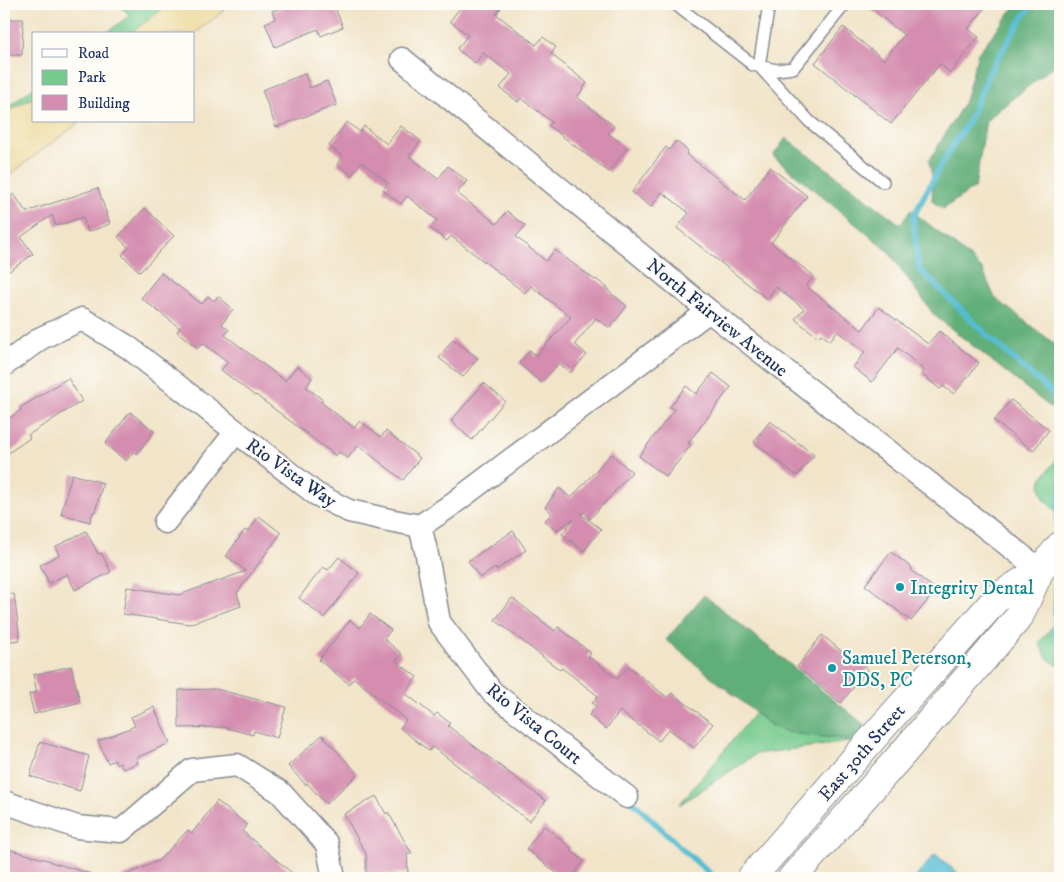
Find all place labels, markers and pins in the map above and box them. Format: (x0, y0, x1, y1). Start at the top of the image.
place label: Integrity Dental (910, 577, 1034, 600)
marker: Integrity Dental (894, 581, 906, 593)
place label: Samuel Peterson, DDS, PC (842, 647, 971, 692)
marker: Samuel Peterson, DDS, PC (826, 662, 838, 674)

